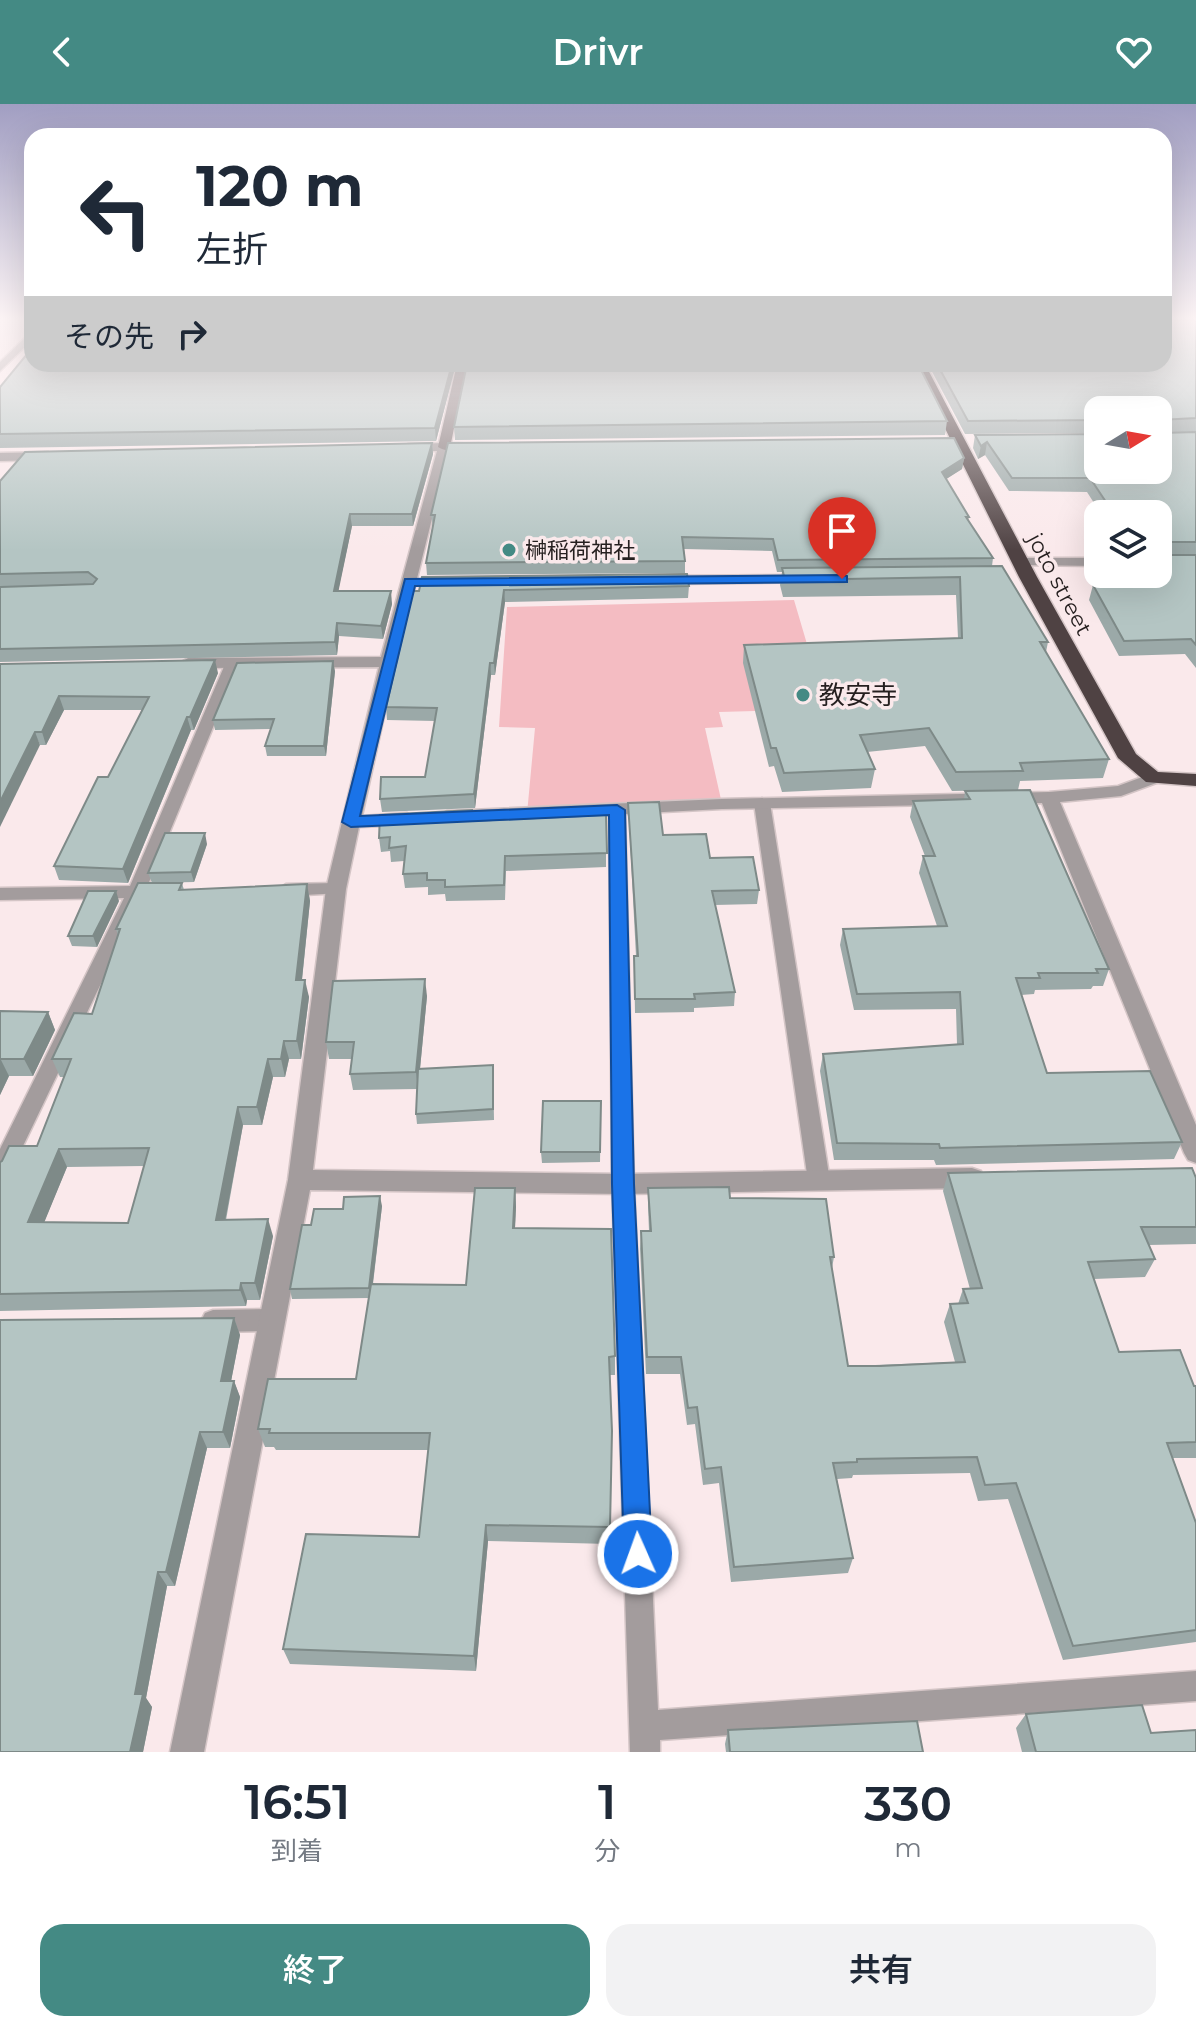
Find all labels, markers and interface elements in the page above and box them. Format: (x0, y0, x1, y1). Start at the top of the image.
icon: back (40, 30, 84, 74)
text: Drivr (552, 30, 644, 74)
icon: heart (1112, 30, 1156, 74)
text: 120 m (196, 152, 364, 220)
icon: left (64, 160, 168, 264)
text: 左折 (196, 227, 268, 271)
icon: right (170, 312, 214, 356)
text: その先 (64, 318, 154, 355)
north arrow (1084, 396, 1172, 484)
map controls (1084, 396, 1172, 588)
pin (808, 497, 876, 579)
button: layers (1084, 500, 1172, 588)
icon: arrive (820, 509, 864, 553)
street label: joto street (1020, 527, 1098, 640)
place label: 榊稲荷神社 (525, 537, 635, 564)
marker: 榊稲荷神社 (500, 541, 518, 559)
place label: 教安寺 (819, 679, 897, 711)
marker: 教安寺 (794, 686, 812, 704)
position arrow (596, 1512, 680, 1596)
text: 16:51 (244, 1773, 350, 1831)
text: 1 (598, 1773, 616, 1831)
text: 330 (864, 1775, 952, 1833)
text: m (894, 1832, 922, 1864)
text: 到着 (271, 1835, 323, 1867)
text: 分 (594, 1835, 620, 1867)
button: 終了 (40, 1924, 590, 2016)
button: 共有 (606, 1924, 1156, 2016)

